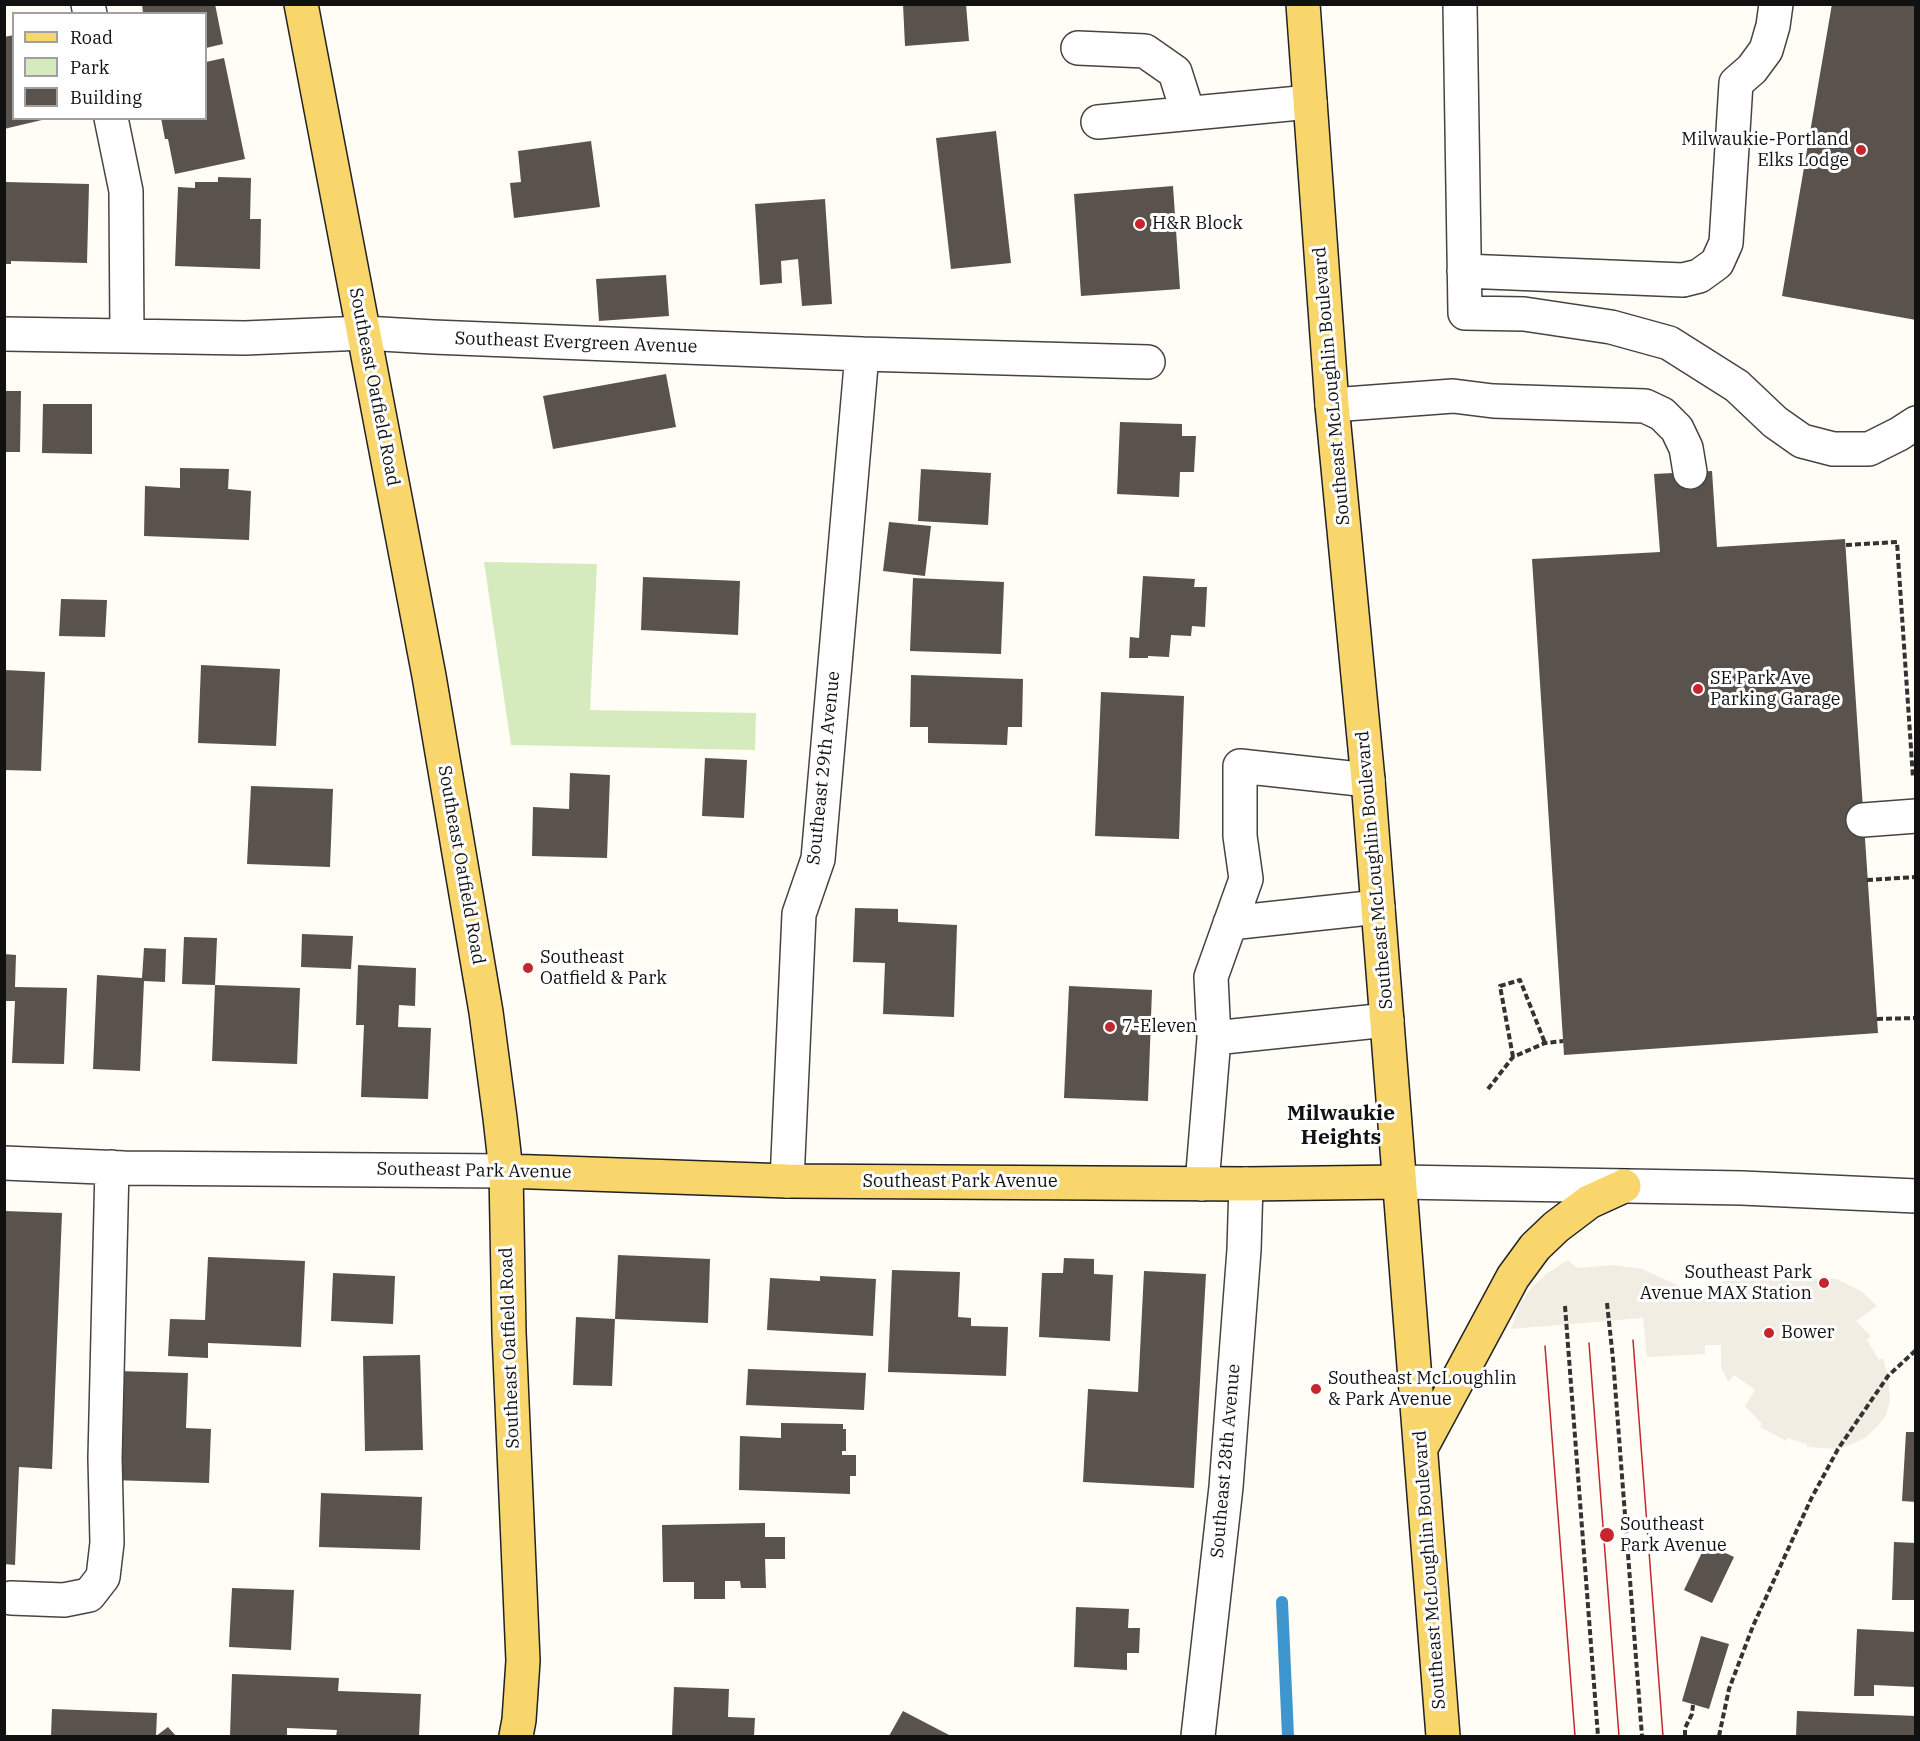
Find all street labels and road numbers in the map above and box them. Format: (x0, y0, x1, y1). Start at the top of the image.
street label: Southeast McLoughlin Boulevard (1309, 246, 1355, 526)
street label: Southeast Oatfield Road (344, 286, 404, 488)
street label: Southeast Evergreen Avenue (454, 328, 698, 358)
street label: Southeast 29th Avenue (803, 670, 845, 866)
street label: Southeast McLoughlin Boulevard (1352, 730, 1398, 1010)
street label: Southeast Oatfield Road (433, 764, 489, 966)
street label: Southeast Park Avenue (376, 1158, 572, 1184)
street label: Southeast Park Avenue (862, 1171, 1058, 1193)
street label: Southeast Oatfield Road (496, 1247, 524, 1449)
street label: Southeast 28th Avenue (1207, 1363, 1245, 1559)
street label: Southeast McLoughlin Boulevard (1409, 1430, 1451, 1710)

